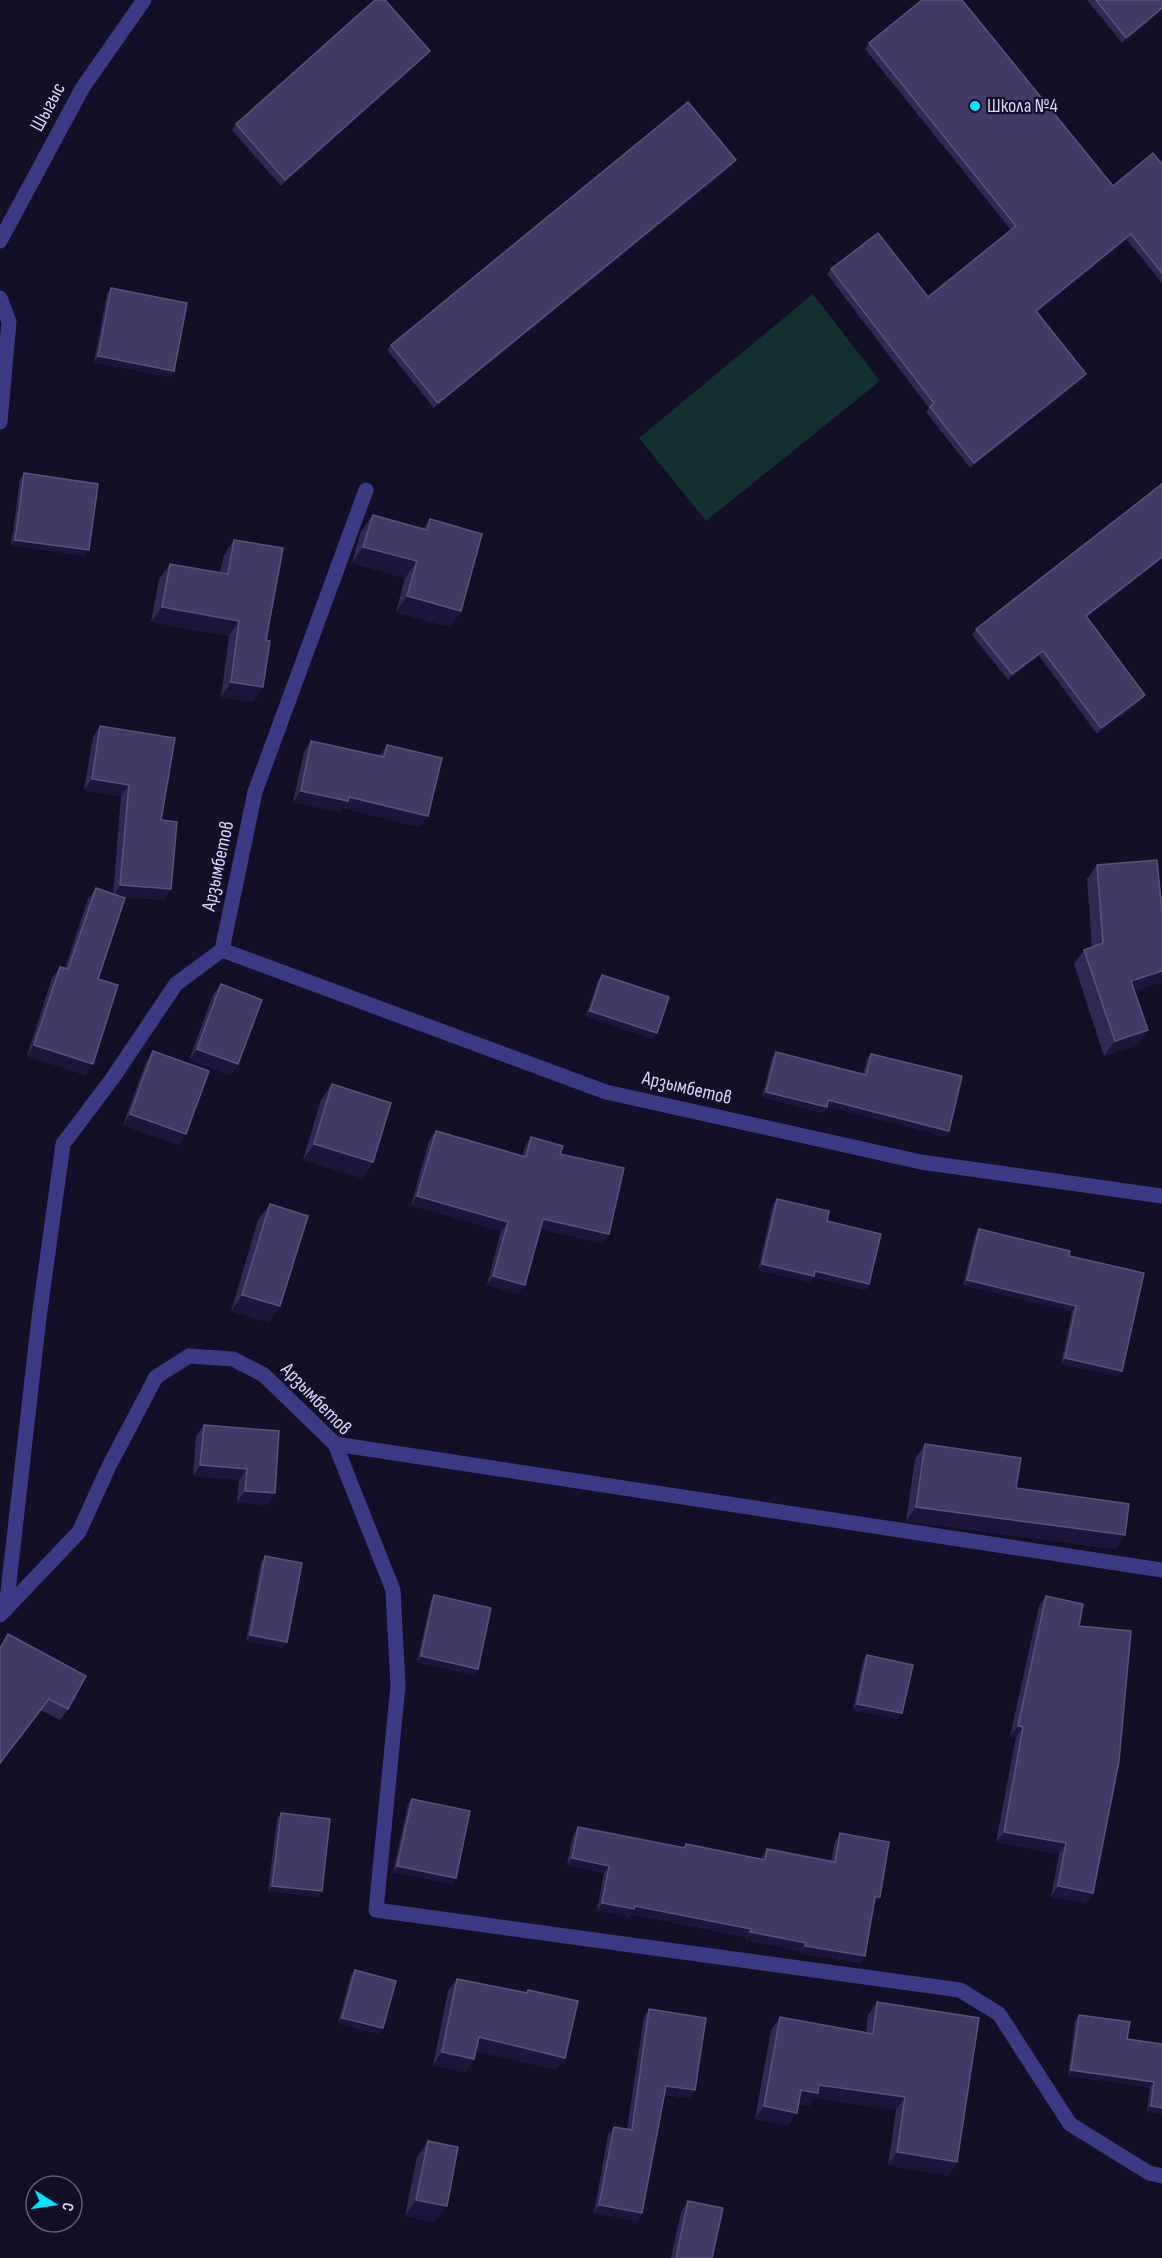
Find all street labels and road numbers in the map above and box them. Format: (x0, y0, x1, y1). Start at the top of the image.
street label: Шыгыс (25, 78, 71, 136)
street label: Арзымбетов (197, 819, 239, 914)
street label: Арзымбетов (639, 1066, 734, 1110)
street label: Арзымбетов (275, 1357, 356, 1440)

